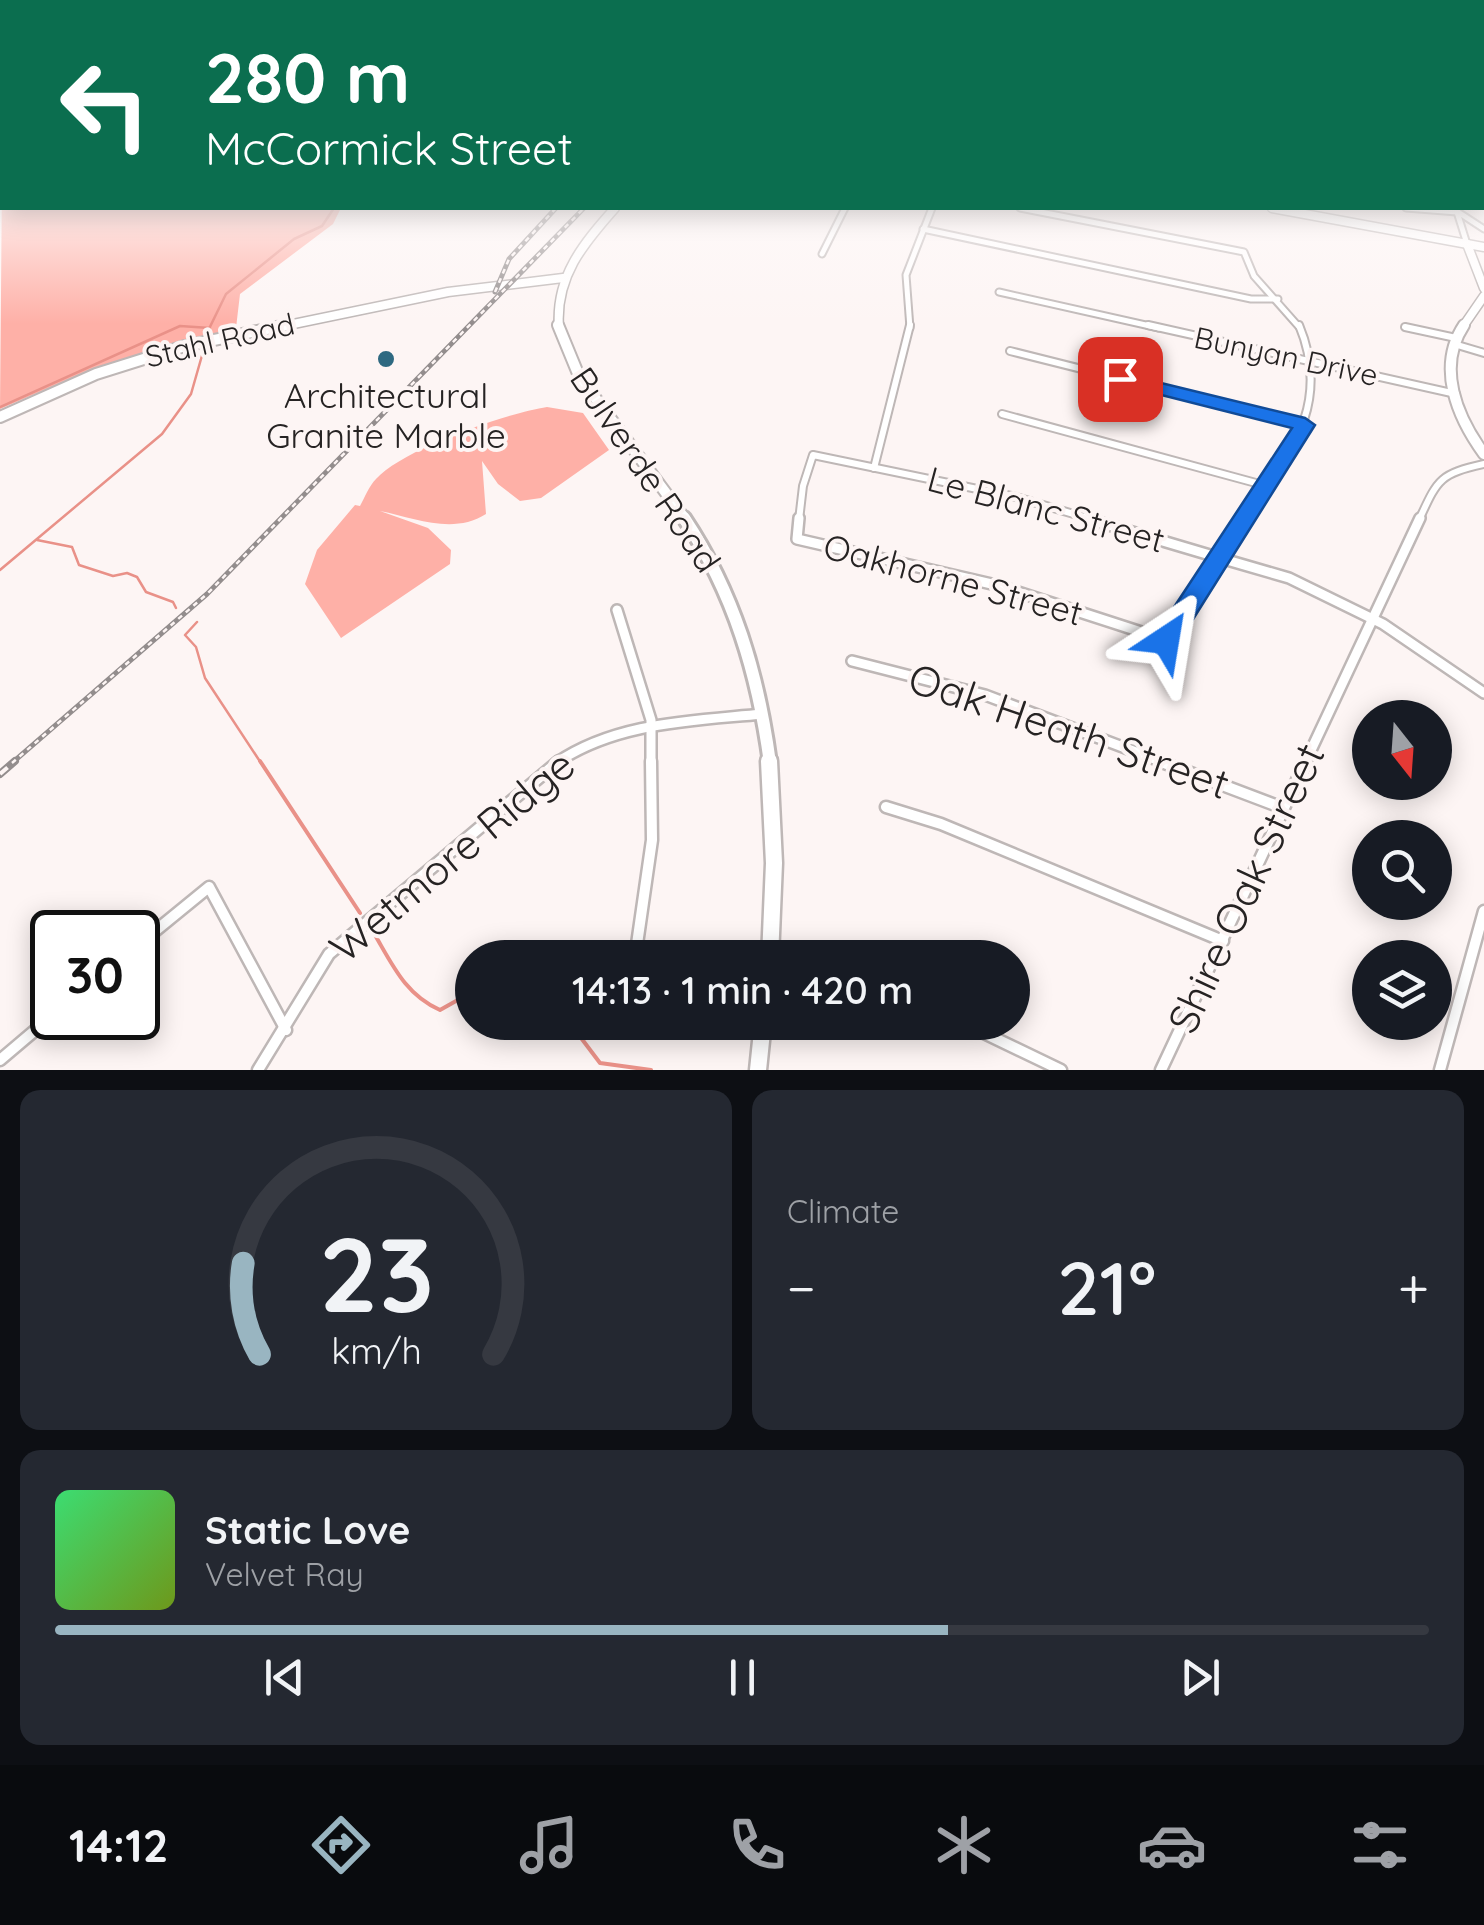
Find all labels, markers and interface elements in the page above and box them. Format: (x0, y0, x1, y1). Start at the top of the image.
text: 280 m (205, 33, 410, 121)
icon: left (40, 40, 170, 170)
text: McCormick Street (205, 120, 573, 176)
street label: Stahl Road (142, 304, 298, 376)
street label: Bunyan Drive (1191, 318, 1381, 394)
pin (1078, 337, 1163, 422)
marker: Architectural Granite Marble (375, 348, 397, 370)
icon: arrive (1093, 352, 1148, 407)
street label: Bulverde Road (561, 358, 731, 580)
place label: Architectural Granite Marble (266, 373, 506, 457)
street label: Le Blanc Street (923, 456, 1170, 562)
street label: Oakhorne Street (819, 523, 1088, 635)
position arrow (1114, 588, 1218, 692)
street label: Oak Heath Street (902, 651, 1236, 810)
north arrow (1352, 700, 1452, 800)
map controls (1352, 700, 1452, 1040)
street label: Shire Oak Street (1155, 735, 1336, 1041)
street label: Wetmore Ridge (318, 738, 585, 974)
button: search (1352, 820, 1452, 920)
speed limit sign: 30 (30, 910, 160, 1040)
button: layers (1352, 940, 1452, 1040)
text: 14:13 · 1 min · 420 m (572, 966, 913, 1014)
text: Climate (787, 1191, 899, 1231)
text: 23 (318, 1208, 434, 1338)
text: 21° (1057, 1240, 1156, 1334)
text: − (787, 1253, 816, 1322)
text: + (1398, 1253, 1429, 1322)
text: km/h (331, 1328, 421, 1373)
text: Static Love (205, 1506, 410, 1554)
text: Velvet Ray (205, 1554, 364, 1594)
icon: previous (257, 1650, 312, 1705)
icon: pause (715, 1650, 770, 1705)
icon: next (1173, 1650, 1228, 1705)
icon: directions (306, 1810, 376, 1880)
icon: music (514, 1810, 584, 1880)
icon: phone (722, 1810, 792, 1880)
icon: climate (929, 1810, 999, 1880)
icon: car (1137, 1810, 1207, 1880)
icon: filters (1345, 1810, 1415, 1880)
text: 14:12 (69, 1817, 168, 1873)

